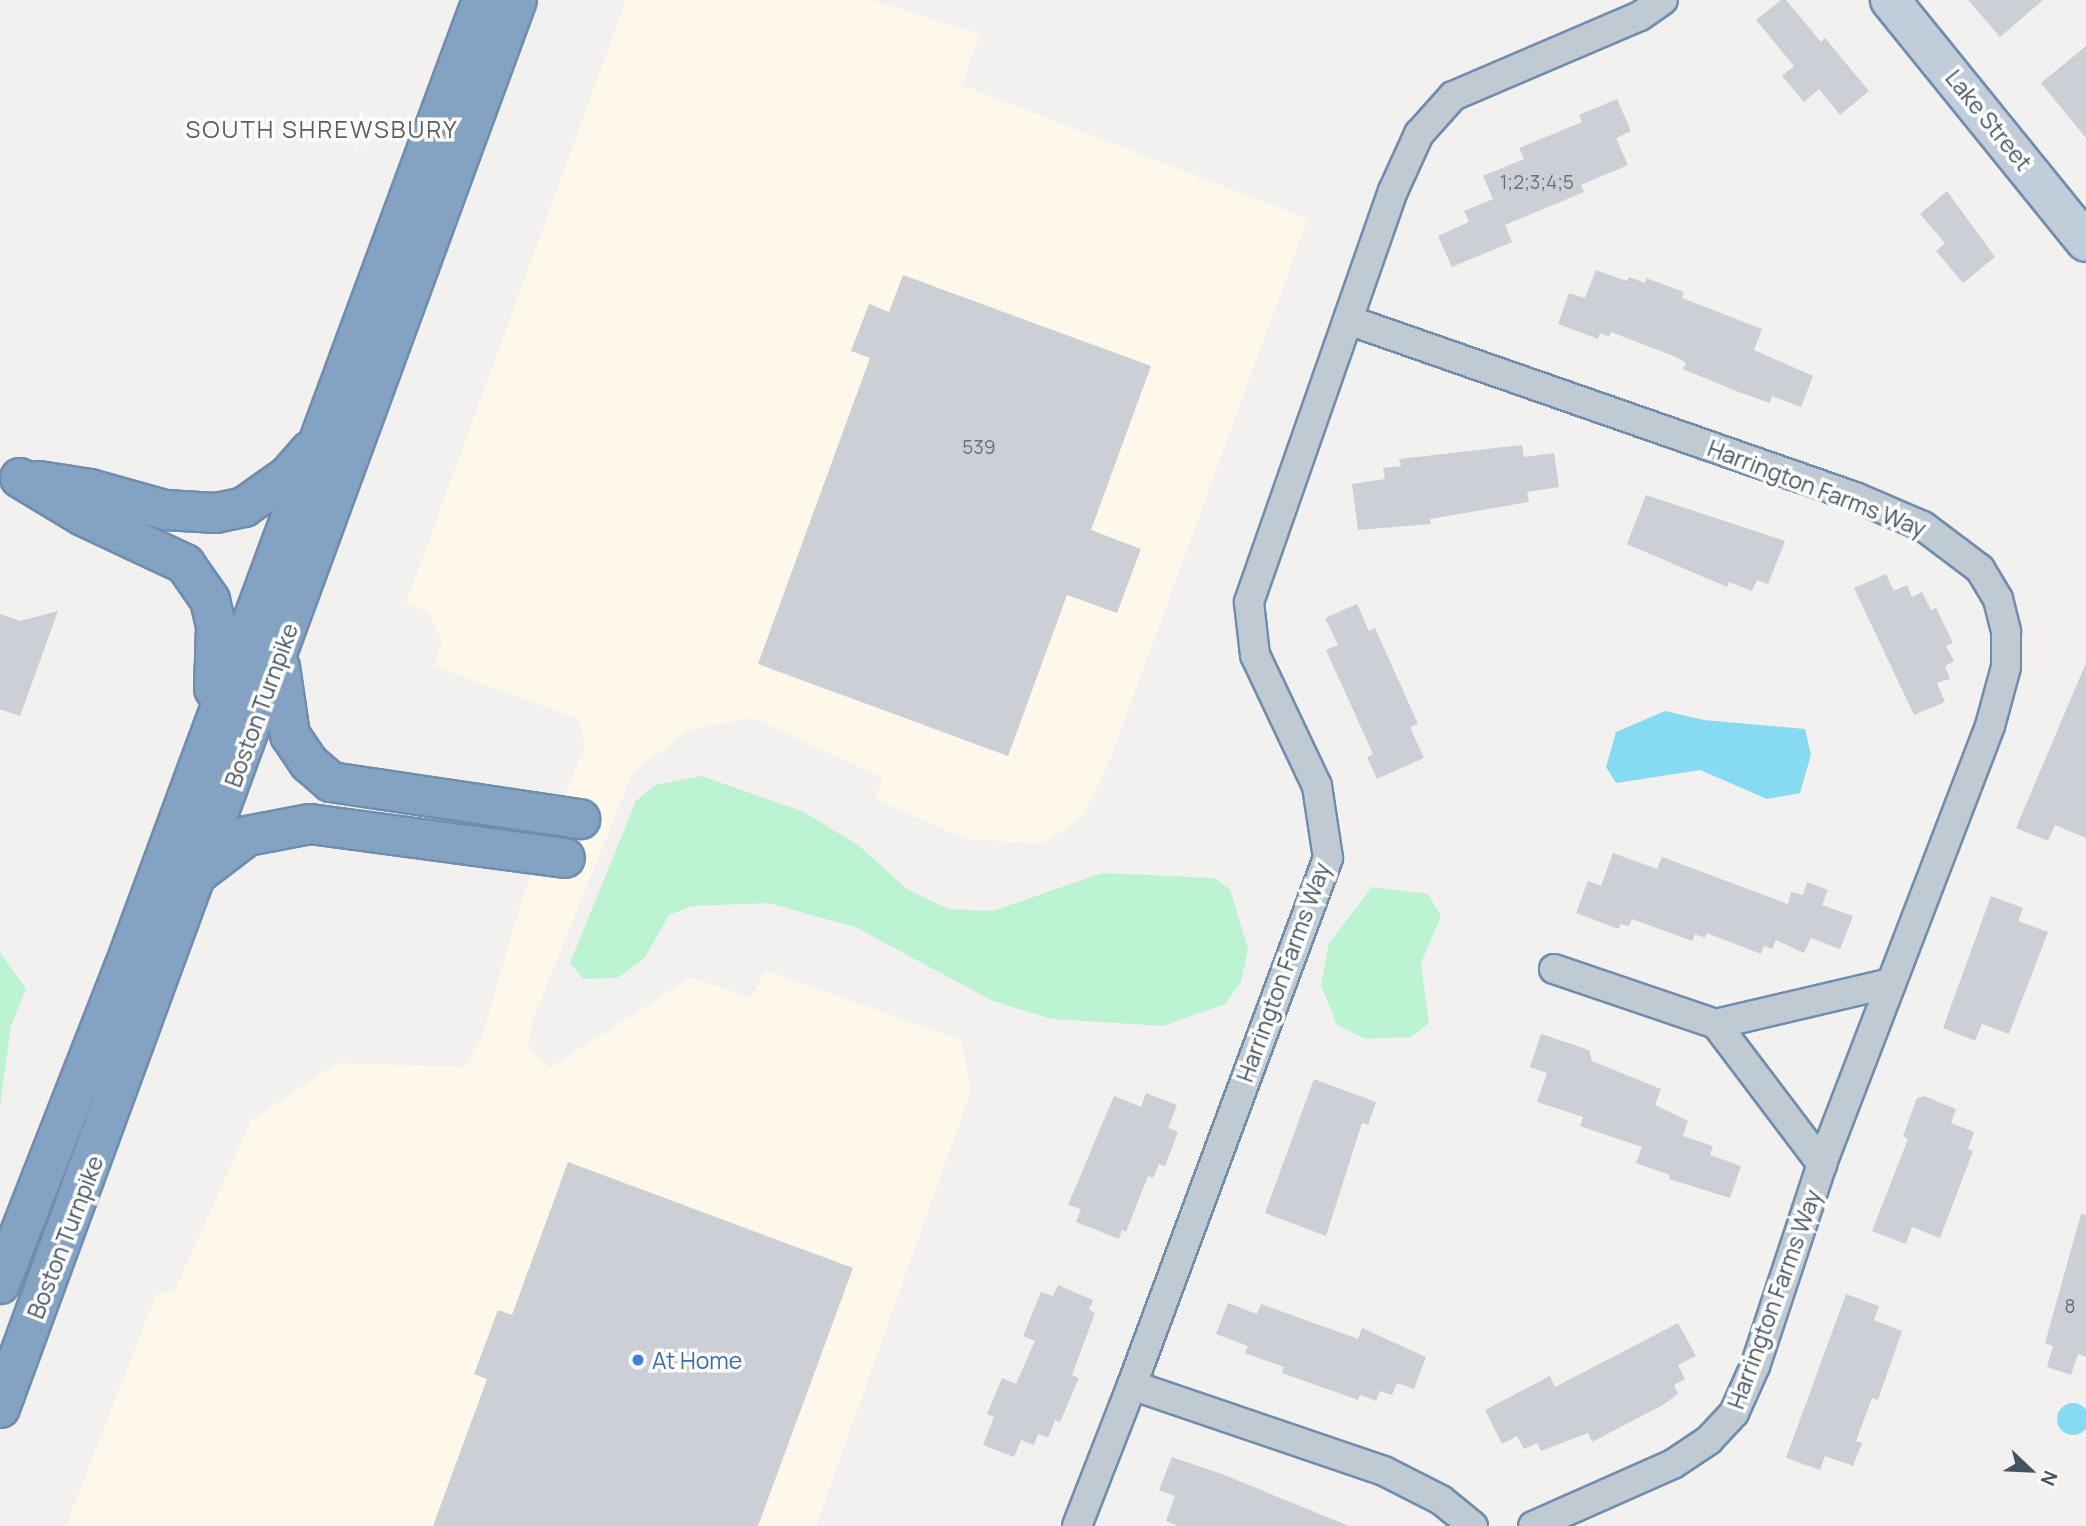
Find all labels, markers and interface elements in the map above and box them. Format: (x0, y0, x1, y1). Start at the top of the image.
street label: Lake Street (1940, 64, 2038, 176)
district label: SOUTH SHREWSBURY (187, 115, 457, 143)
house number: 1;2;3;4;5 (1500, 172, 1574, 194)
street label: Harrington Farms Way (1704, 434, 1930, 542)
house number: 539 (962, 437, 996, 459)
street label: Boston Turnpike (219, 619, 303, 791)
street label: Harrington Farms Way (1230, 859, 1336, 1085)
street label: Boston Turnpike (21, 1152, 109, 1322)
street label: Harrington Farms Way (1721, 1186, 1827, 1412)
house number: 8 (2064, 1296, 2076, 1318)
place label: At Home (652, 1346, 742, 1374)
marker: At Home (630, 1352, 646, 1368)
north arrow (1995, 1435, 2065, 1505)
text: N (2035, 1467, 2064, 1490)

